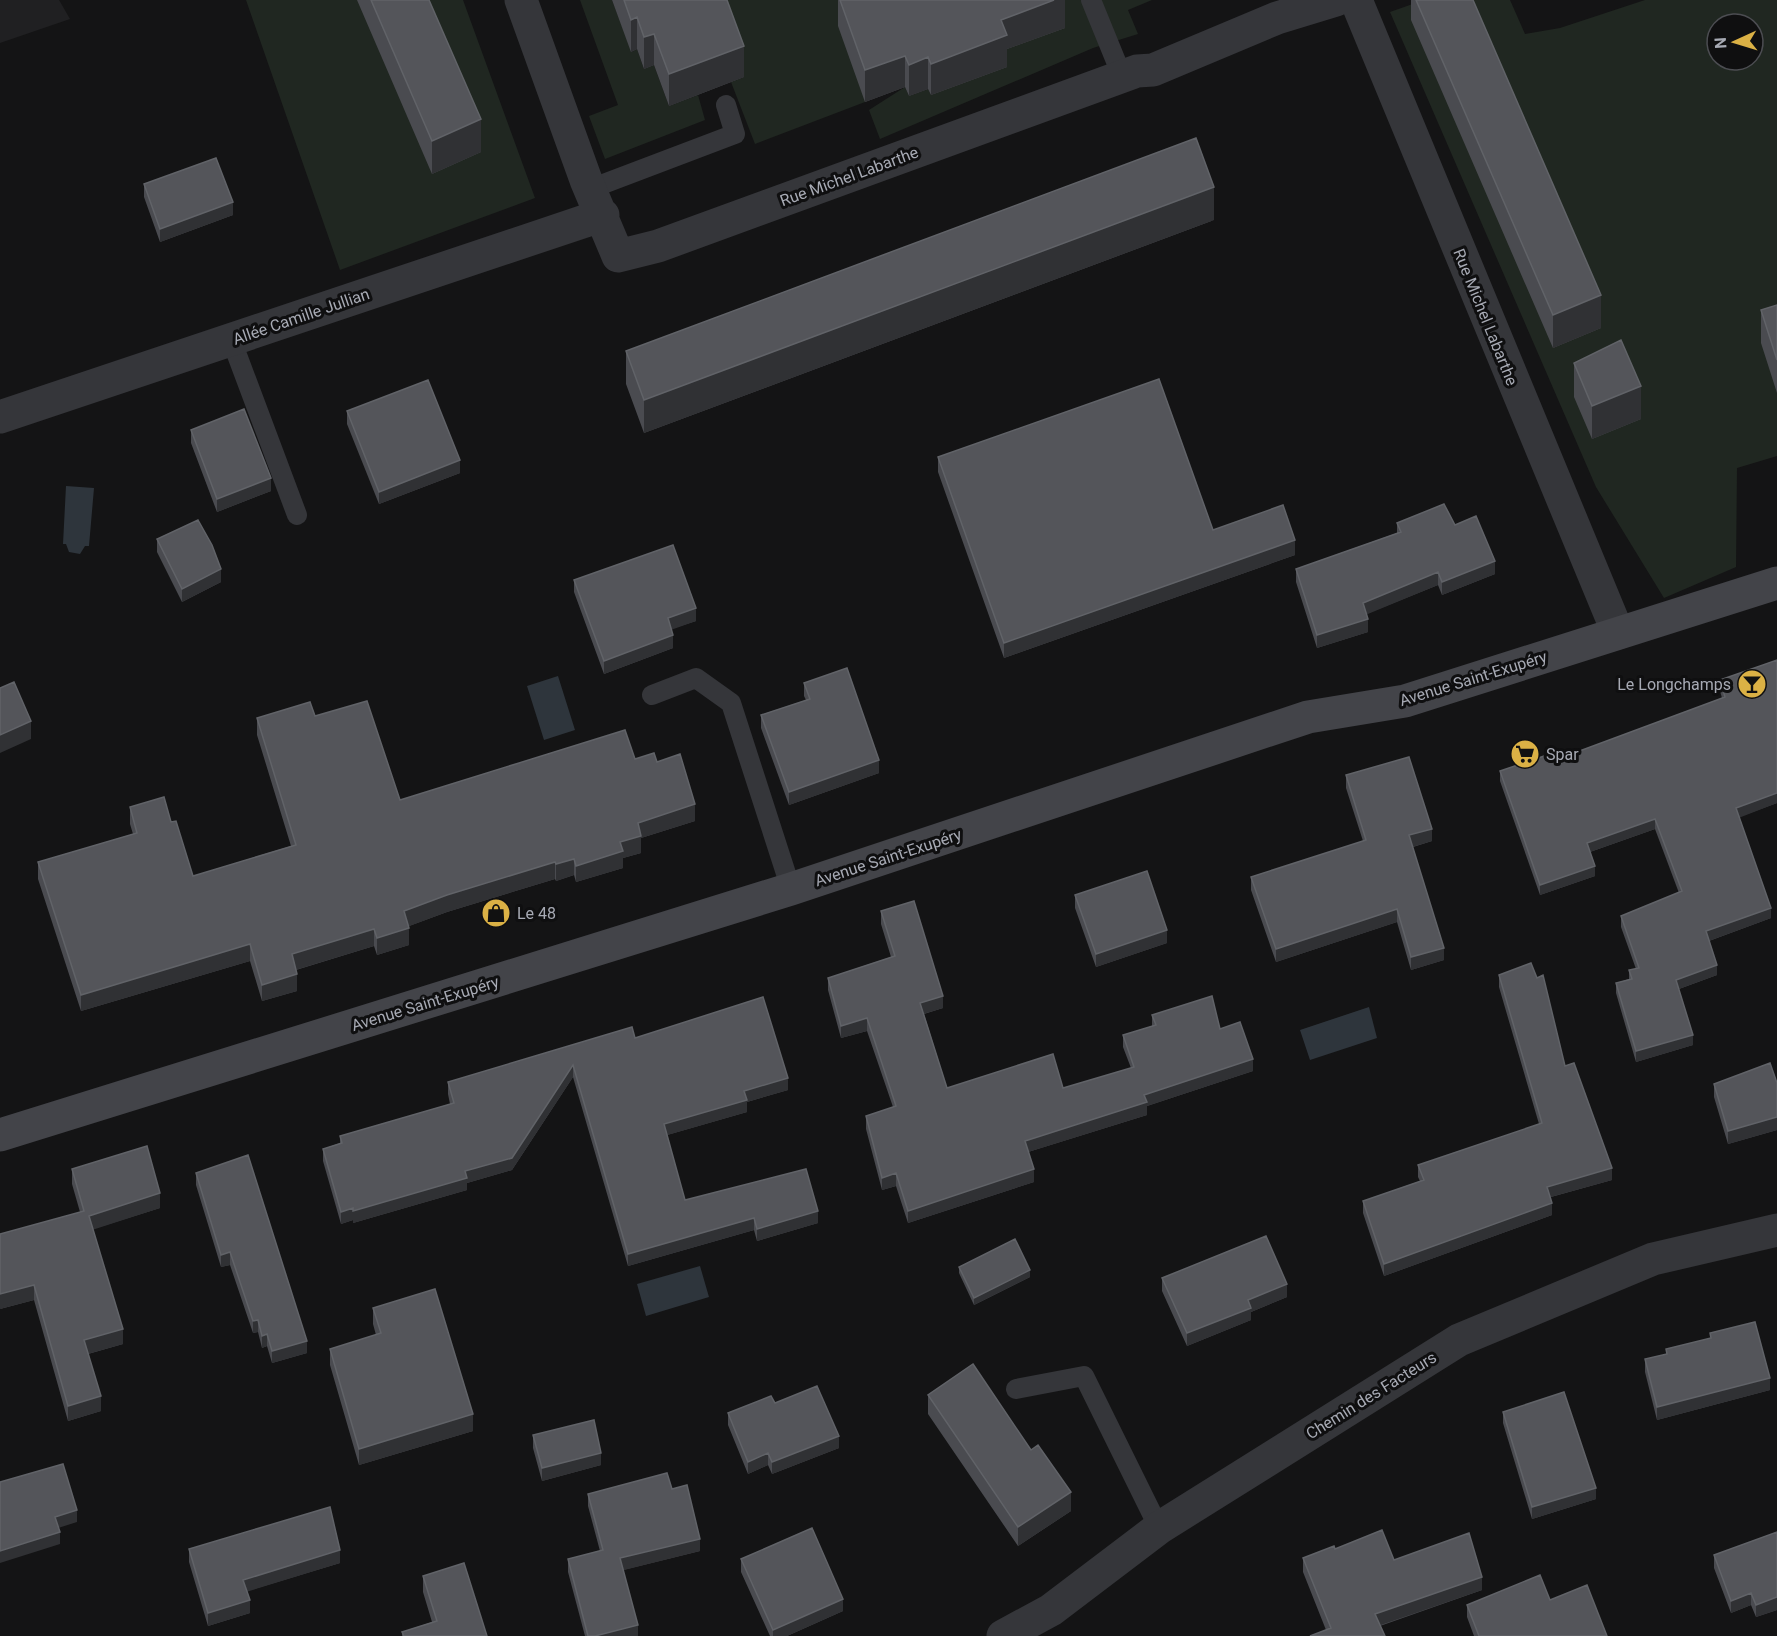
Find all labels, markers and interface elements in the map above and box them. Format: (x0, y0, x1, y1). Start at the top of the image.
north arrow (1705, 12, 1765, 72)
text: N (1711, 37, 1730, 49)
street label: Rue Michel Labarthe (777, 143, 921, 210)
street label: Rue Michel Labarthe (1449, 246, 1522, 388)
street label: Allée Camille Jullian (230, 284, 372, 349)
street label: Avenue Saint-Exupéry (1397, 647, 1550, 710)
bar icon: Le Longchamps (1736, 668, 1768, 700)
place label: Le Longchamps (1617, 675, 1731, 694)
supermarket icon: Spar (1509, 738, 1541, 770)
place label: Spar (1546, 745, 1579, 764)
street label: Avenue Saint-Exupéry (812, 825, 964, 890)
shop icon: Le 48 (480, 897, 512, 929)
place label: Le 48 (517, 904, 556, 923)
street label: Avenue Saint-Exupéry (349, 972, 502, 1035)
street label: Chemin des Facteurs (1303, 1348, 1440, 1443)

